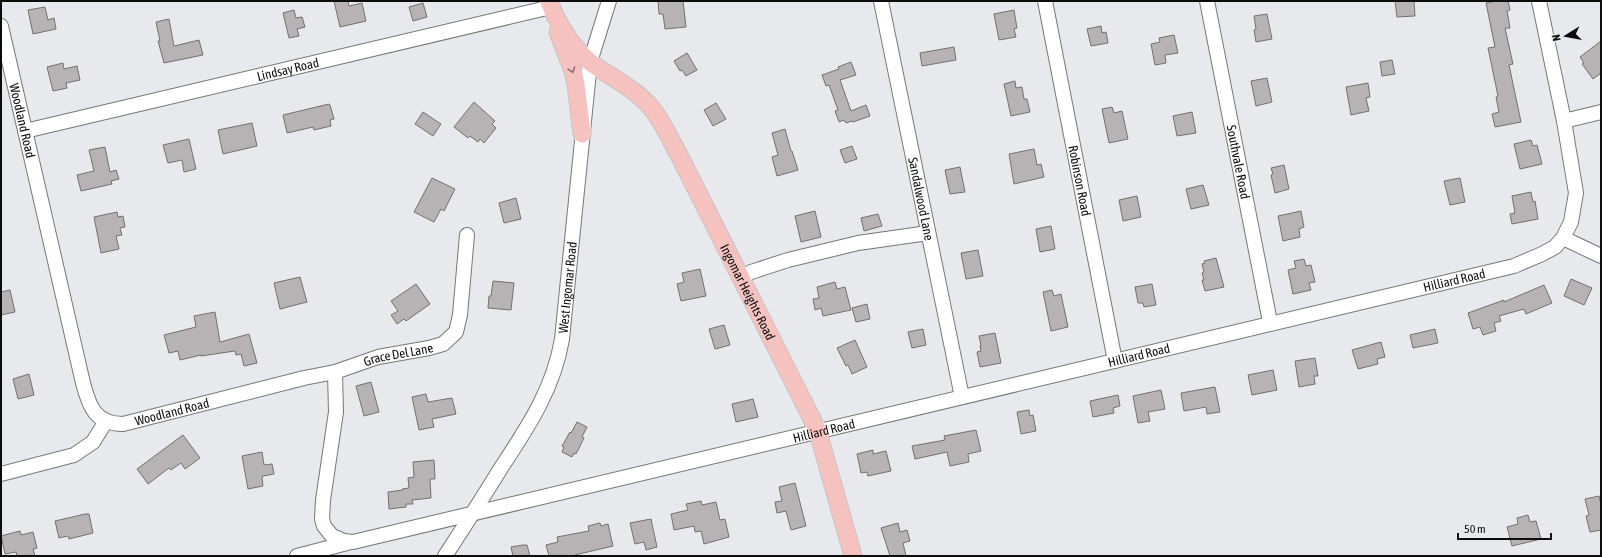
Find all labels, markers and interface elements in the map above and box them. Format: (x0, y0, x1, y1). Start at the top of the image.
north arrow (1546, 16, 1586, 56)
text: N (1550, 34, 1563, 42)
street label: Lindsay Road (255, 55, 320, 84)
one-way arrow (567, 66, 576, 73)
street label: Woodland Road (7, 82, 39, 159)
street label: Southvale Road (1224, 124, 1253, 200)
street label: Robinson Road (1066, 144, 1094, 217)
street label: Sandalwood Lane (906, 156, 937, 242)
street label: West Ingomar Road (555, 241, 579, 334)
street label: Ingomar Heights Road (717, 241, 778, 342)
street label: Hilliard Road (1422, 265, 1487, 294)
street label: Grace Del Lane (361, 340, 435, 369)
street label: Hilliard Road (1106, 340, 1171, 369)
street label: Woodland Road (133, 395, 211, 428)
street label: Hilliard Road (791, 416, 856, 445)
scale bar (1458, 515, 1551, 541)
text: 50 m (1464, 522, 1486, 536)

